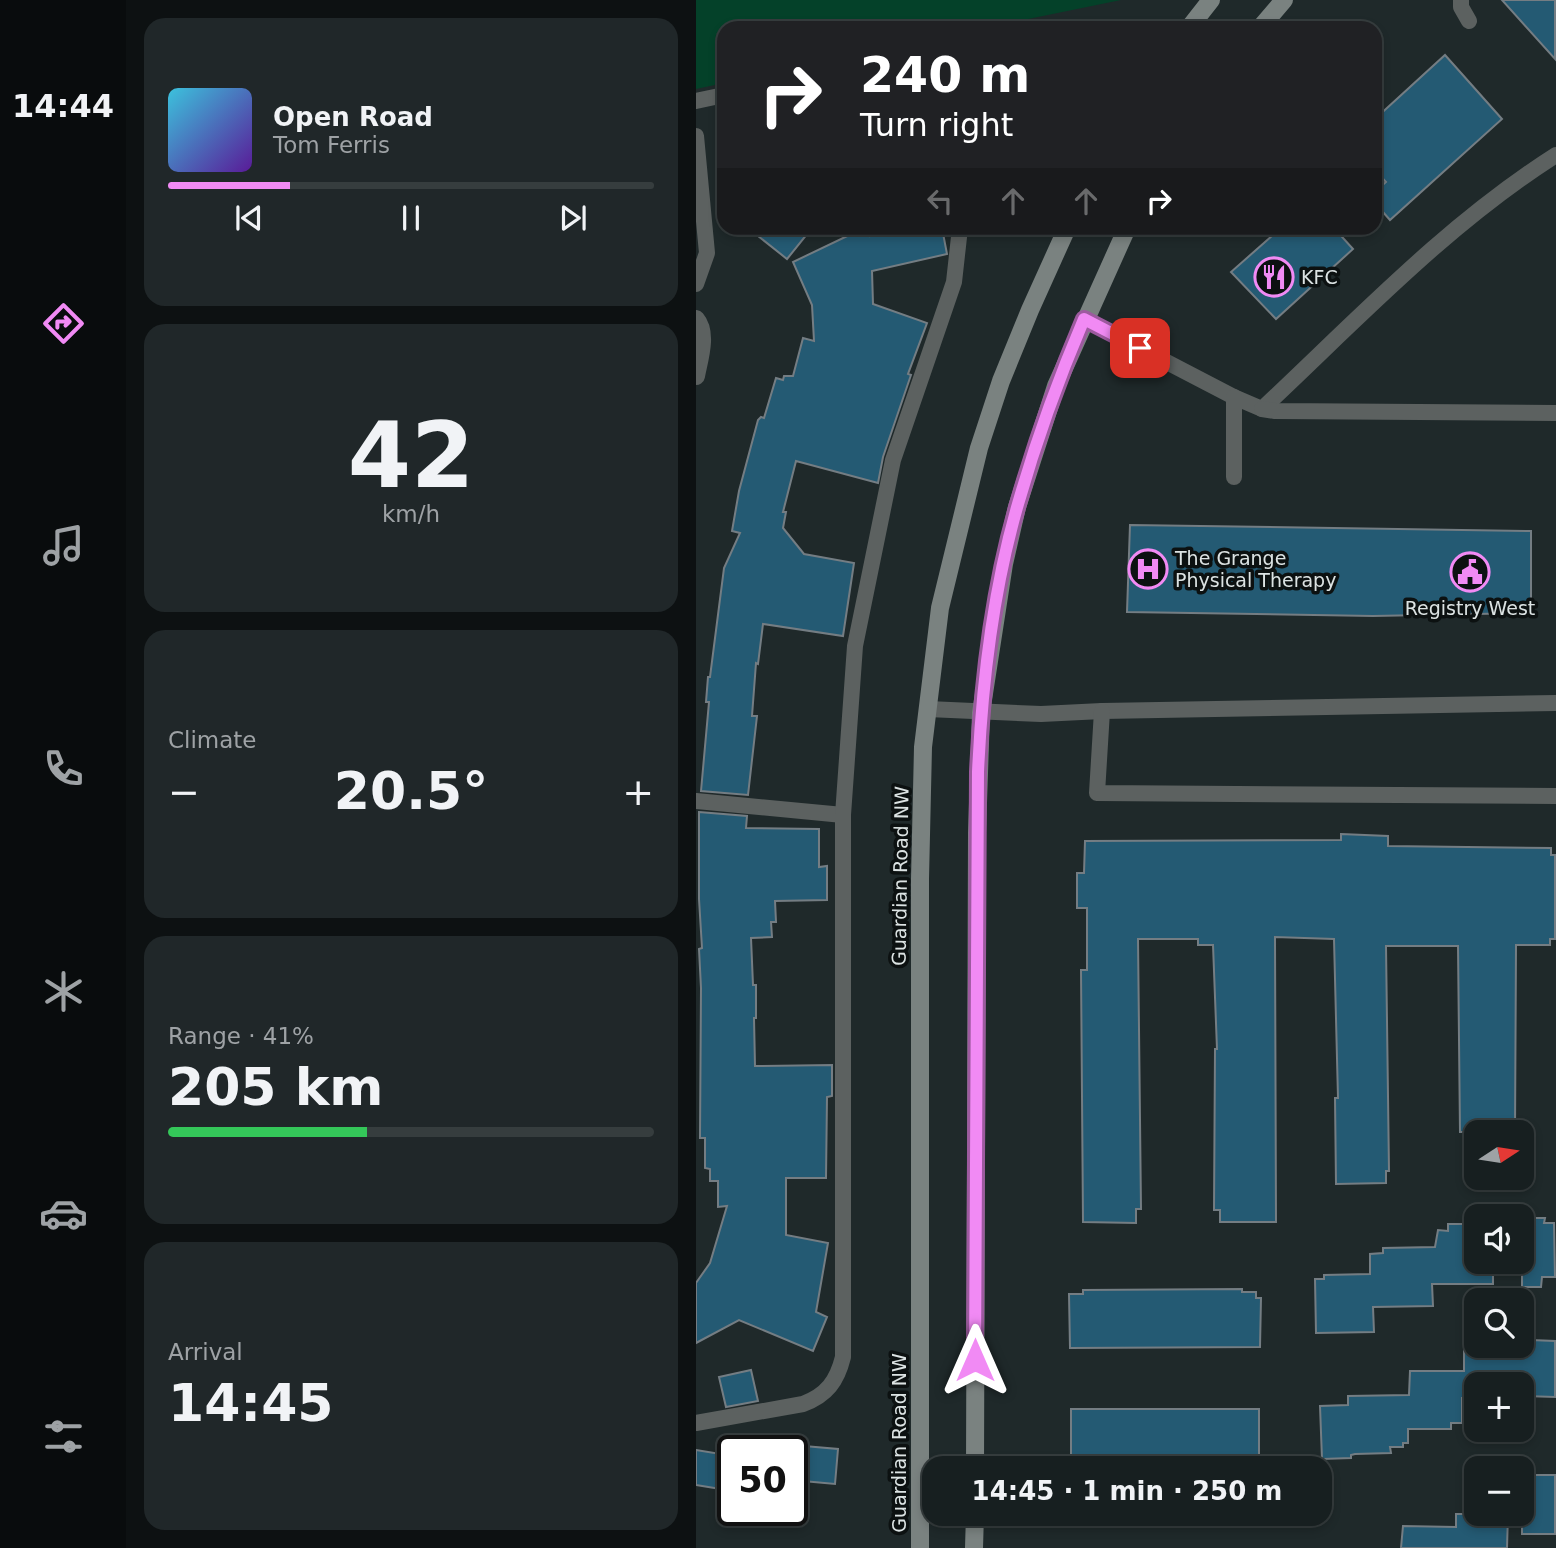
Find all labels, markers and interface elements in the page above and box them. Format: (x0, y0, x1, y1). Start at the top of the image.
text: 240 m (860, 47, 1030, 104)
icon: right (745, 49, 836, 140)
text: 14:44 (12, 87, 114, 125)
text: Open Road (273, 102, 433, 132)
text: Turn right (860, 106, 1013, 144)
text: Tom Ferris (273, 132, 390, 158)
icon: left (921, 182, 959, 220)
icon: ahead (994, 182, 1032, 220)
icon: ahead (1067, 182, 1105, 220)
icon: right (1140, 182, 1178, 220)
icon: previous (230, 199, 268, 237)
icon: pause (392, 199, 430, 237)
icon: next (554, 199, 592, 237)
restaurant icon: KFC (1253, 256, 1295, 298)
place label: KFC (1301, 266, 1338, 288)
icon: directions (39, 299, 88, 348)
pin (1110, 318, 1170, 378)
icon: arrive (1121, 329, 1159, 367)
text: 42 (348, 403, 474, 508)
text: km/h (382, 501, 440, 527)
icon: music (39, 521, 88, 570)
place label: The Grange Physical Therapy (1174, 547, 1336, 591)
hospital icon: The Grange Physical Therapy (1127, 548, 1169, 590)
public building icon: Registry West (1449, 551, 1491, 593)
place label: Registry West (1405, 597, 1535, 619)
text: Climate (168, 727, 257, 753)
icon: phone (39, 744, 88, 793)
text: 20.5° (334, 761, 488, 821)
text: − (168, 770, 200, 814)
text: + (622, 770, 654, 814)
street label: Guardian Road NW (887, 786, 913, 966)
icon: climate (39, 967, 88, 1016)
text: Range · 41% (168, 1023, 314, 1049)
text: 205 km (168, 1057, 383, 1117)
north arrow (1464, 1120, 1534, 1190)
map controls (1464, 1120, 1534, 1526)
icon: car (39, 1189, 88, 1238)
button: sound (1464, 1204, 1534, 1274)
button: search (1464, 1288, 1534, 1358)
position arrow (938, 1323, 1012, 1397)
text: Arrival (168, 1339, 243, 1365)
street label: Guardian Road NW (888, 1353, 910, 1533)
button: + (1464, 1372, 1534, 1442)
text: 14:45 (168, 1373, 334, 1433)
icon: filters (39, 1412, 88, 1461)
speed limit sign: 50 (717, 1435, 808, 1526)
button: − (1464, 1456, 1534, 1526)
text: 14:45 · 1 min · 250 m (972, 1476, 1282, 1506)

